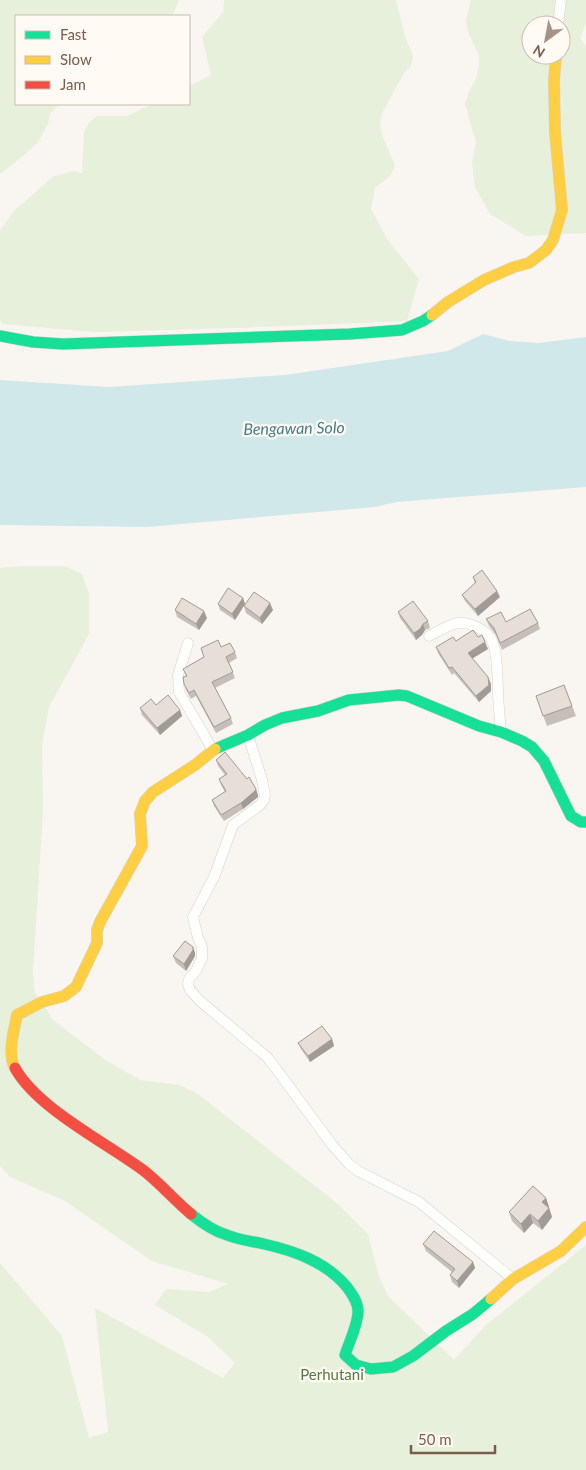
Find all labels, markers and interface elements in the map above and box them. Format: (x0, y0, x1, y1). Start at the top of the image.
legend (15, 15, 190, 105)
north arrow (521, 15, 571, 65)
text: Fast (60, 25, 87, 43)
text: N (530, 41, 548, 62)
text: Slow (60, 50, 92, 68)
text: Jam (60, 75, 86, 93)
water label: Bengawan Solo (243, 417, 345, 438)
park label: Perhutani (300, 1365, 364, 1383)
scale bar (411, 1422, 495, 1454)
text: 50 m (418, 1430, 452, 1448)

